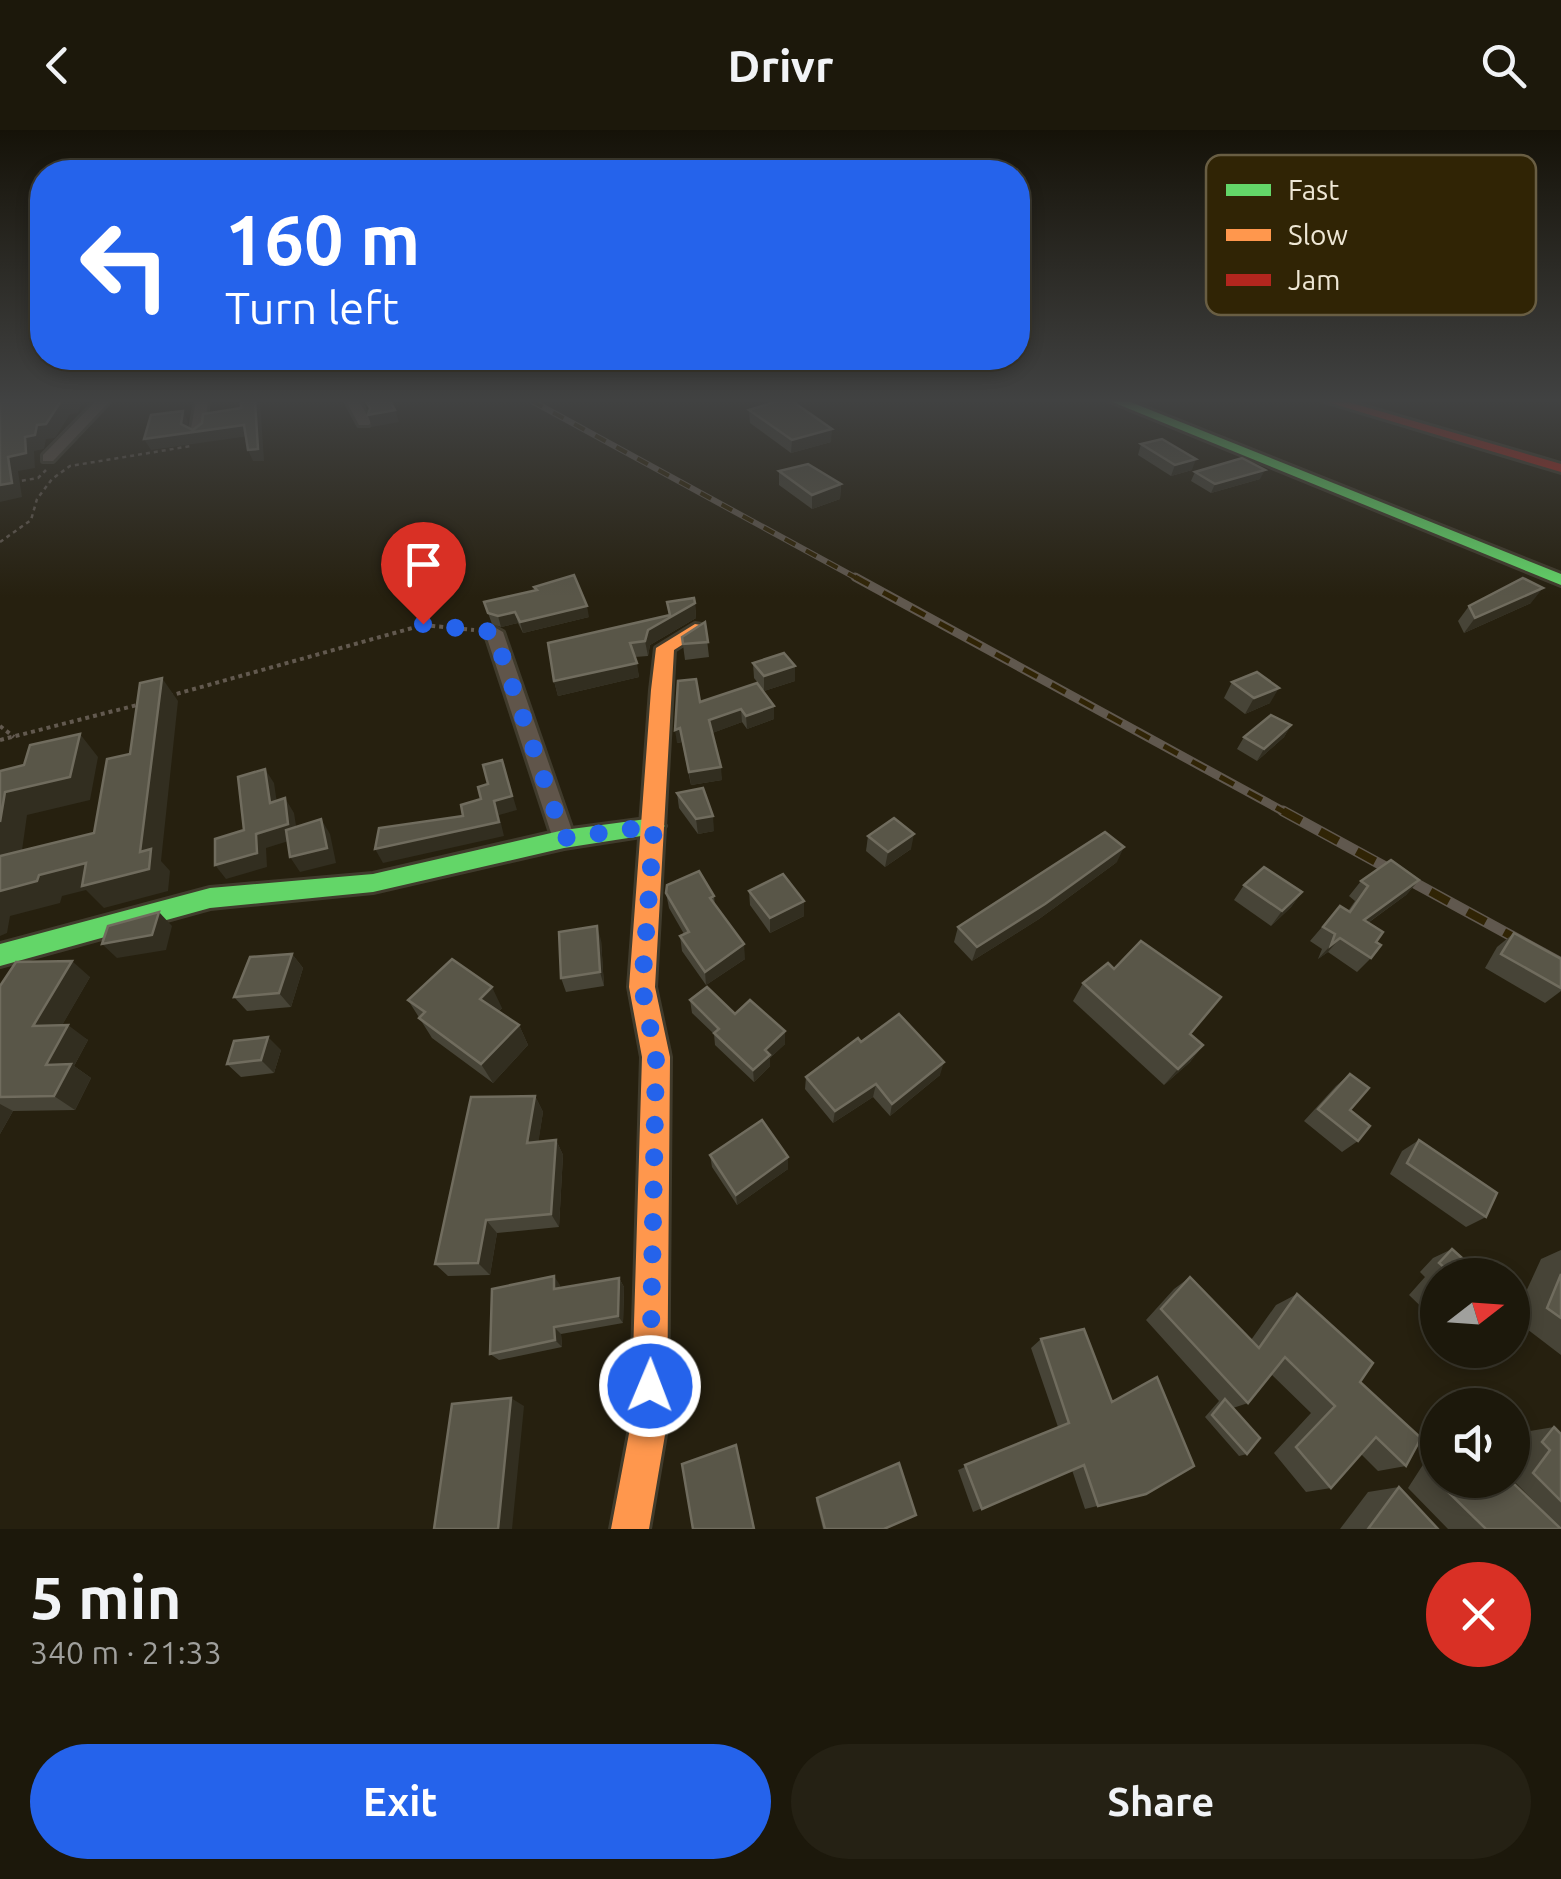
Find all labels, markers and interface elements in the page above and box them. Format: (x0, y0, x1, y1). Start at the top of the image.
icon: back (30, 38, 85, 93)
icon: search (1476, 38, 1531, 93)
text: Drivr (728, 40, 833, 91)
legend (1206, 155, 1536, 315)
text: Fast (1288, 174, 1339, 205)
icon: left (60, 200, 190, 330)
text: 160 m (225, 200, 420, 278)
text: Slow (1288, 219, 1348, 250)
text: Jam (1288, 264, 1340, 295)
text: Turn left (225, 282, 399, 333)
pin (381, 522, 466, 625)
icon: arrive (396, 537, 451, 592)
north arrow (1420, 1258, 1530, 1368)
map controls (1420, 1258, 1530, 1498)
position arrow (598, 1334, 702, 1438)
button: sound (1420, 1388, 1530, 1498)
button: close (1426, 1562, 1531, 1667)
text: 5 min (30, 1563, 182, 1630)
text: 340 m · 21:33 (30, 1634, 222, 1670)
button: Exit (30, 1744, 771, 1859)
button: Share (791, 1744, 1531, 1859)

